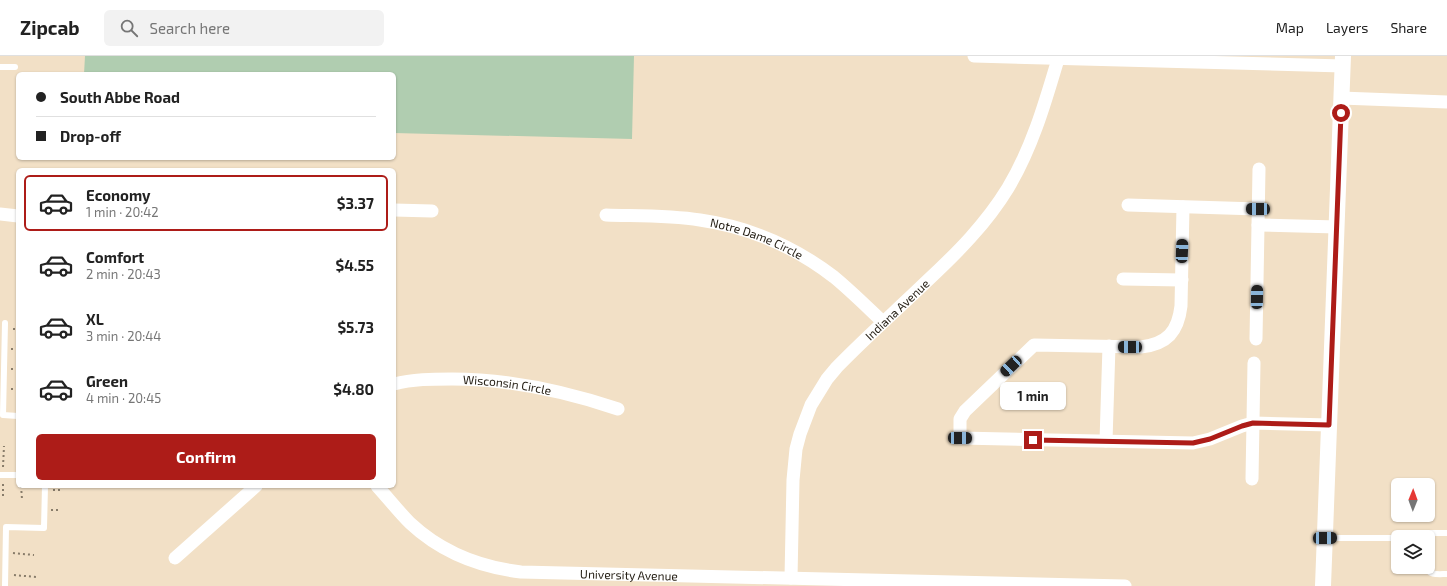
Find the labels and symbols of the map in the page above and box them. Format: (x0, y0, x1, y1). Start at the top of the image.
route start (1332, 104, 1350, 122)
car (1246, 203, 1270, 215)
street label: Notre Dame Circle (709, 215, 806, 262)
car (1176, 239, 1188, 263)
street label: Indiana Avenue (862, 276, 932, 343)
car (1251, 285, 1263, 309)
car (1118, 341, 1142, 353)
car (998, 353, 1024, 379)
street label: Wisconsin Circle (463, 372, 553, 397)
callout: 1 min (1000, 382, 1066, 410)
route end (1024, 431, 1042, 449)
car (948, 432, 972, 444)
north arrow (1391, 478, 1435, 522)
car (1313, 532, 1337, 544)
street label: University Avenue (580, 566, 678, 583)

